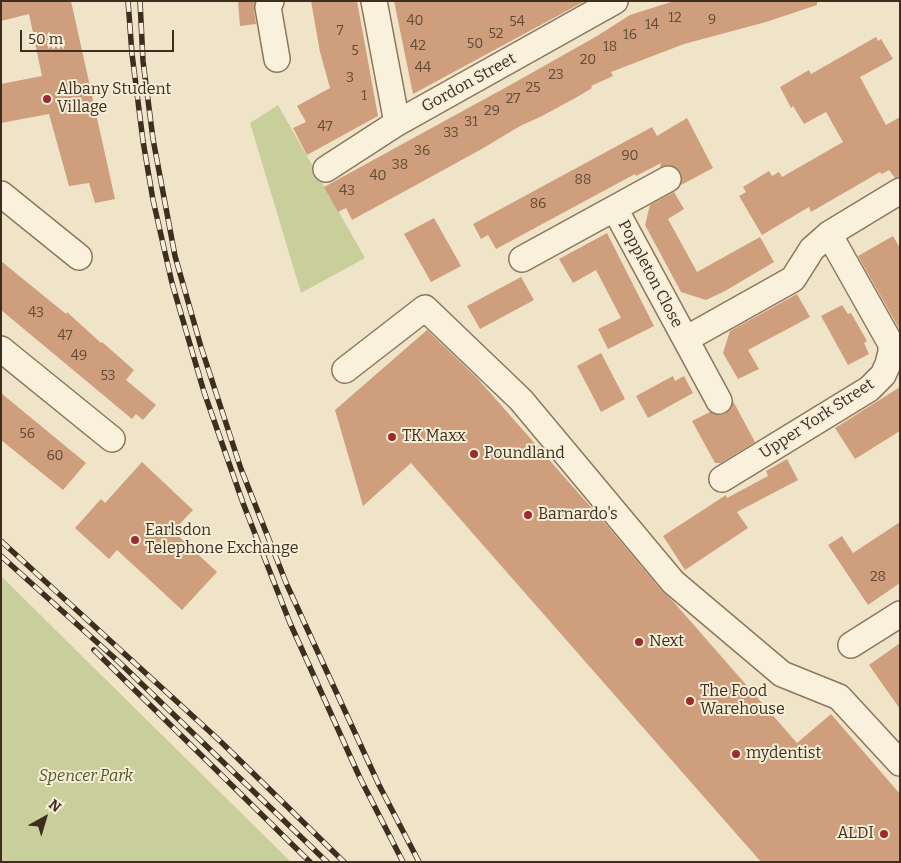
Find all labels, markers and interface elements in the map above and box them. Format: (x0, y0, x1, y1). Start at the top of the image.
house number: 12 (668, 10, 682, 26)
house number: 9 (708, 12, 716, 28)
house number: 40 (406, 13, 424, 29)
house number: 54 (509, 14, 525, 30)
house number: 14 (645, 17, 659, 33)
scale bar (22, 20, 176, 52)
house number: 7 (336, 23, 344, 39)
house number: 52 (489, 26, 503, 42)
house number: 16 (623, 27, 637, 43)
text: 50 m (28, 30, 63, 48)
house number: 50 (467, 36, 483, 52)
house number: 42 (410, 38, 426, 54)
house number: 18 (603, 39, 617, 55)
house number: 5 (351, 43, 359, 59)
street label: Gordon Street (418, 49, 520, 117)
house number: 20 (580, 52, 596, 68)
house number: 44 (415, 60, 431, 76)
house number: 23 (548, 67, 564, 83)
house number: 3 (346, 70, 354, 86)
place label: Albany Student Village (57, 80, 171, 118)
house number: 25 (525, 80, 541, 96)
house number: 1 (361, 88, 367, 104)
house number: 27 (506, 91, 520, 107)
marker: Albany Student Village (41, 93, 53, 105)
house number: 29 (484, 103, 500, 119)
house number: 31 (464, 114, 478, 130)
house number: 47 (317, 119, 333, 135)
house number: 33 (443, 125, 459, 141)
house number: 36 (414, 143, 430, 159)
house number: 90 (621, 148, 639, 164)
house number: 38 (392, 157, 408, 173)
house number: 40 (369, 168, 387, 184)
house number: 88 (575, 172, 591, 188)
house number: 43 (339, 183, 355, 199)
house number: 86 (530, 196, 546, 212)
street label: Poppleton Close (614, 217, 686, 331)
house number: 43 (28, 305, 44, 321)
house number: 47 (57, 328, 73, 344)
house number: 49 (71, 348, 87, 364)
house number: 53 (100, 368, 116, 384)
street label: Upper York Street (756, 375, 878, 463)
house number: 56 (19, 426, 35, 442)
place label: TK Maxx (402, 427, 466, 447)
marker: TK Maxx (386, 431, 398, 443)
place label: Poundland (484, 444, 565, 464)
house number: 60 (46, 448, 64, 464)
marker: Poundland (468, 448, 480, 460)
place label: Barnardo's (538, 505, 618, 525)
marker: Barnardo's (522, 509, 534, 521)
place label: Earlsdon Telephone Exchange (145, 521, 298, 559)
marker: Earlsdon Telephone Exchange (129, 534, 141, 546)
house number: 28 (870, 569, 886, 585)
place label: Next (649, 632, 684, 652)
marker: Next (633, 636, 645, 648)
place label: The Food Warehouse (700, 682, 785, 720)
marker: The Food Warehouse (684, 695, 696, 707)
place label: mydentist (746, 744, 821, 764)
marker: mydentist (730, 748, 742, 760)
park label: Spencer Park (39, 767, 133, 787)
north arrow (20, 793, 70, 843)
text: N (45, 796, 64, 816)
place label: ALDI (837, 824, 874, 844)
marker: ALDI (878, 828, 890, 840)

